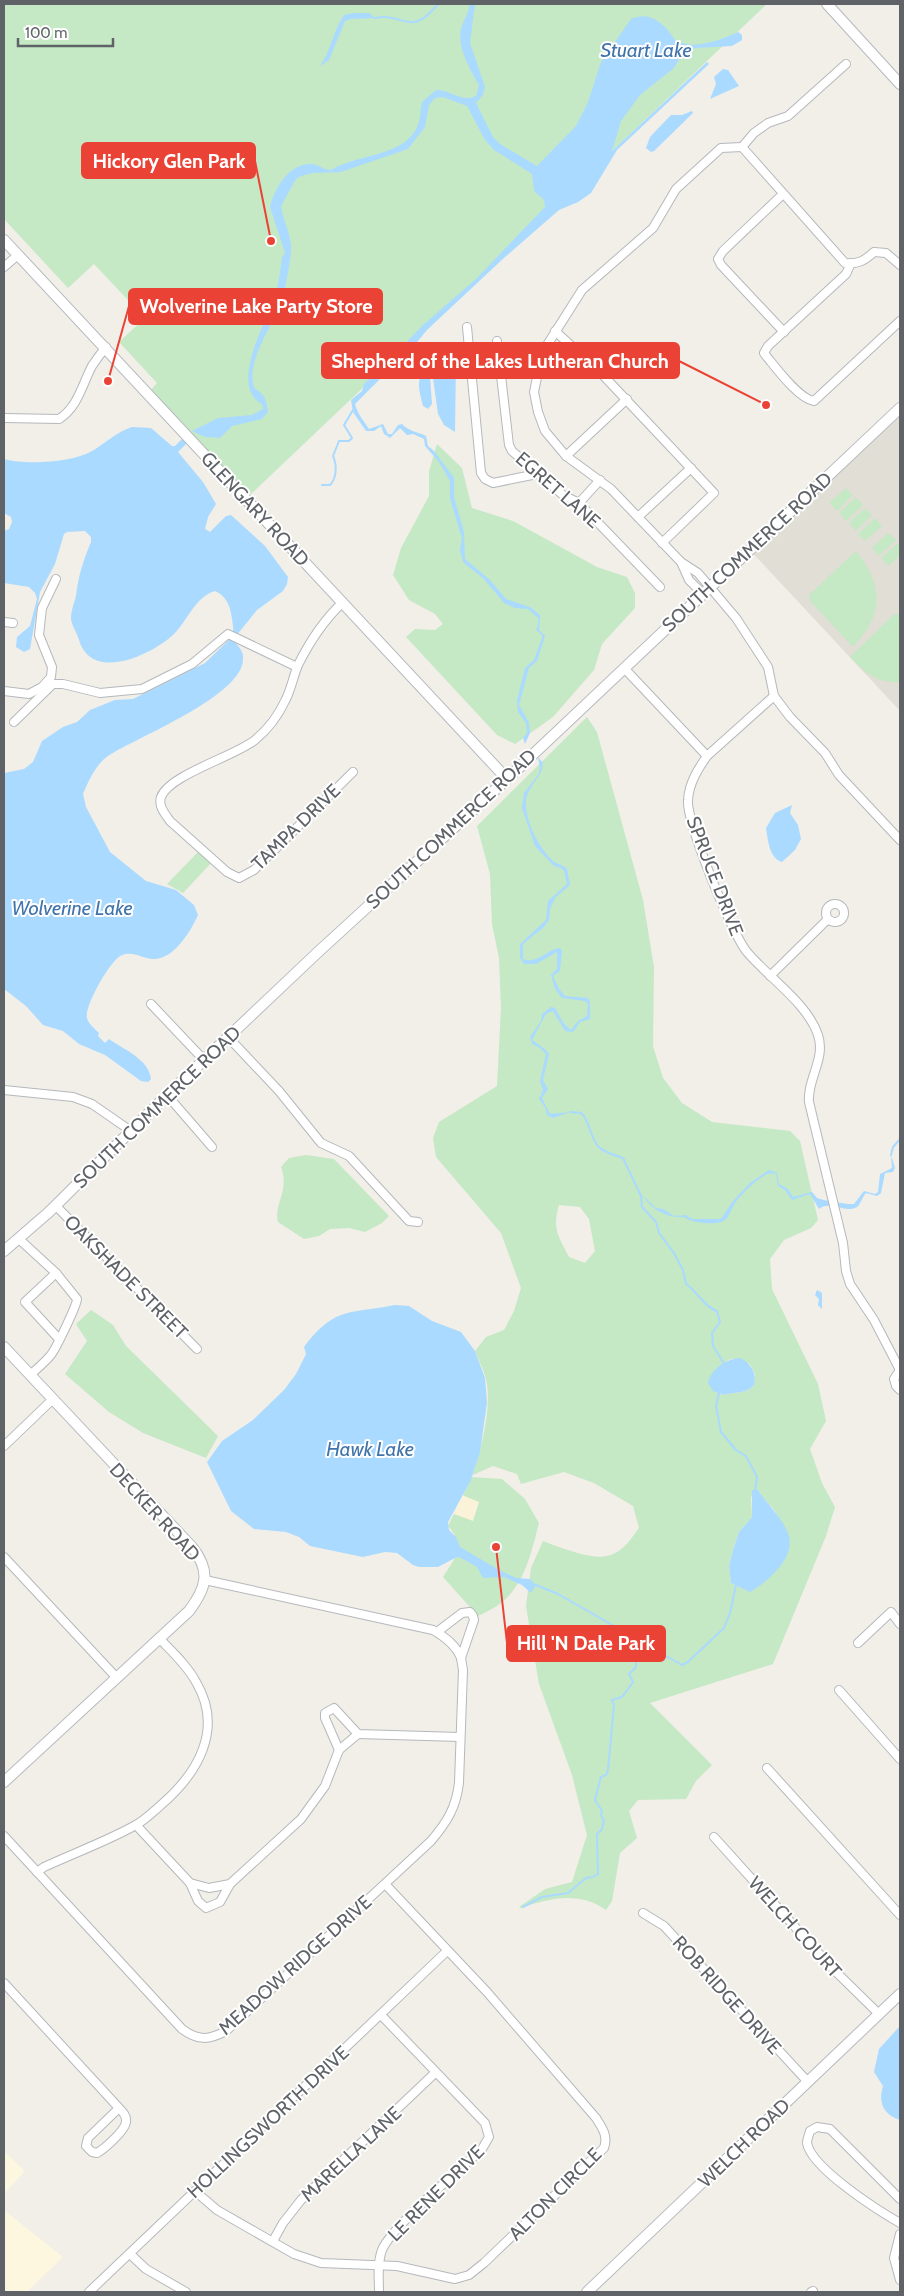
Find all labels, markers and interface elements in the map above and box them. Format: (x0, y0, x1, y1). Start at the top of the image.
scale bar (18, 15, 112, 47)
text: 100 m (25, 24, 67, 42)
water label: Stuart Lake (600, 38, 692, 62)
callout: Hickory Glen Park (82, 143, 255, 178)
text: Hickory Glen Park (93, 149, 246, 173)
callout: Wolverine Lake Party Store (129, 289, 382, 324)
text: Wolverine Lake Party Store (139, 294, 373, 318)
callout: Shepherd of the Lakes Lutheran Church (322, 343, 679, 378)
text: Shepherd of the Lakes Lutheran Church (331, 349, 669, 373)
street label: GLENGARY ROAD (196, 447, 314, 571)
street label: EGRET LANE (511, 447, 605, 533)
street label: SOUTH COMMERCE ROAD (657, 467, 837, 637)
street label: SOUTH COMMERCE ROAD (361, 744, 541, 914)
street label: TAMPA DRIVE (247, 779, 345, 875)
street label: SPRUCE DRIVE (682, 813, 748, 939)
water label: Wolverine Lake (11, 896, 133, 920)
street label: SOUTH COMMERCE ROAD (68, 1021, 246, 1193)
street label: OAKSHADE STREET (59, 1210, 193, 1344)
water label: Hawk Lake (326, 1437, 414, 1461)
street label: DECKER ROAD (105, 1458, 205, 1566)
callout: Hill 'N Dale Park (507, 1626, 665, 1661)
text: Hill 'N Dale Park (517, 1631, 656, 1655)
street label: WELCH COURT (744, 1872, 846, 1982)
street label: MEADOW RIDGE DRIVE (214, 1890, 376, 2040)
street label: ROB RIDGE DRIVE (668, 1931, 786, 2059)
street label: HOLLINGSWORTH DRIVE (182, 2041, 354, 2203)
street label: WELCH ROAD (693, 2093, 795, 2192)
street label: MARELLA LANE (296, 2102, 406, 2206)
street label: LE RENE DRIVE (383, 2140, 489, 2246)
street label: ALTON CIRCLE (504, 2143, 606, 2245)

